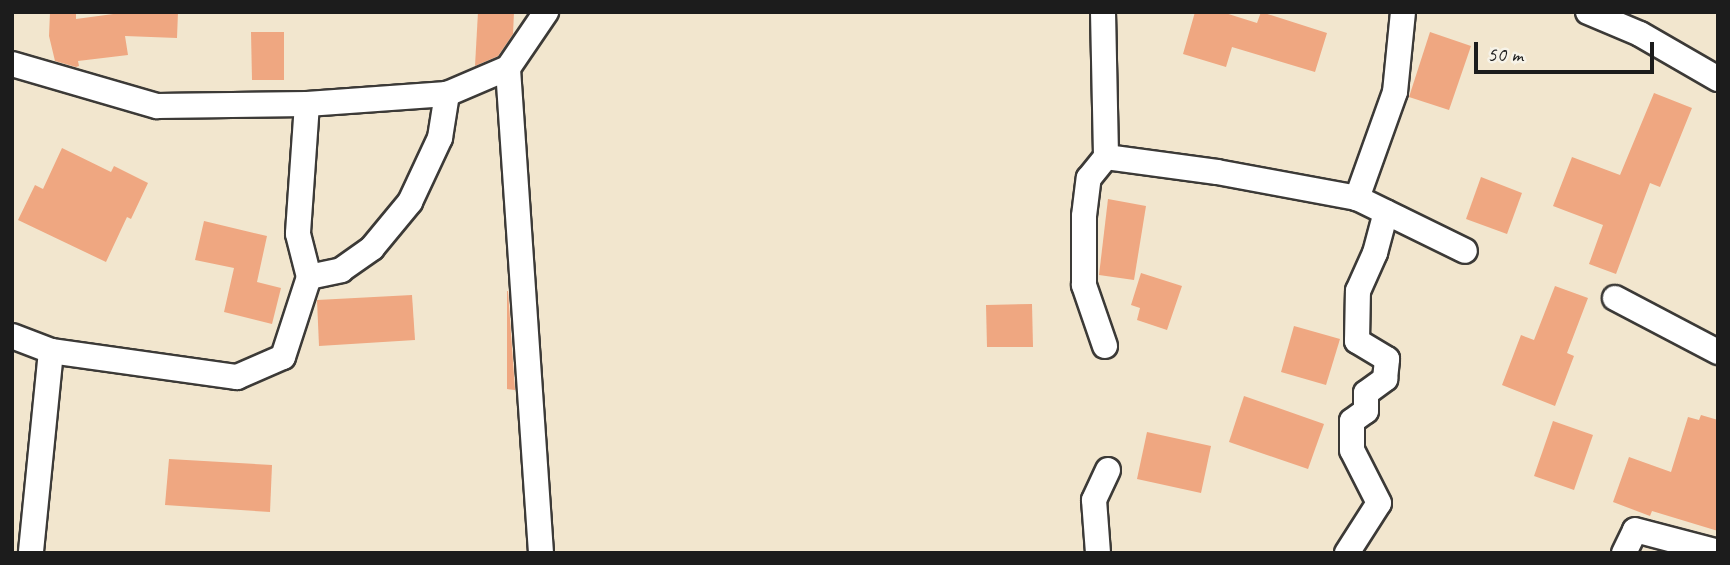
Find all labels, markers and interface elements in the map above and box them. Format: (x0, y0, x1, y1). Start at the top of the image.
scale bar (1478, 28, 1658, 72)
text: 50 m (1487, 41, 1523, 67)

